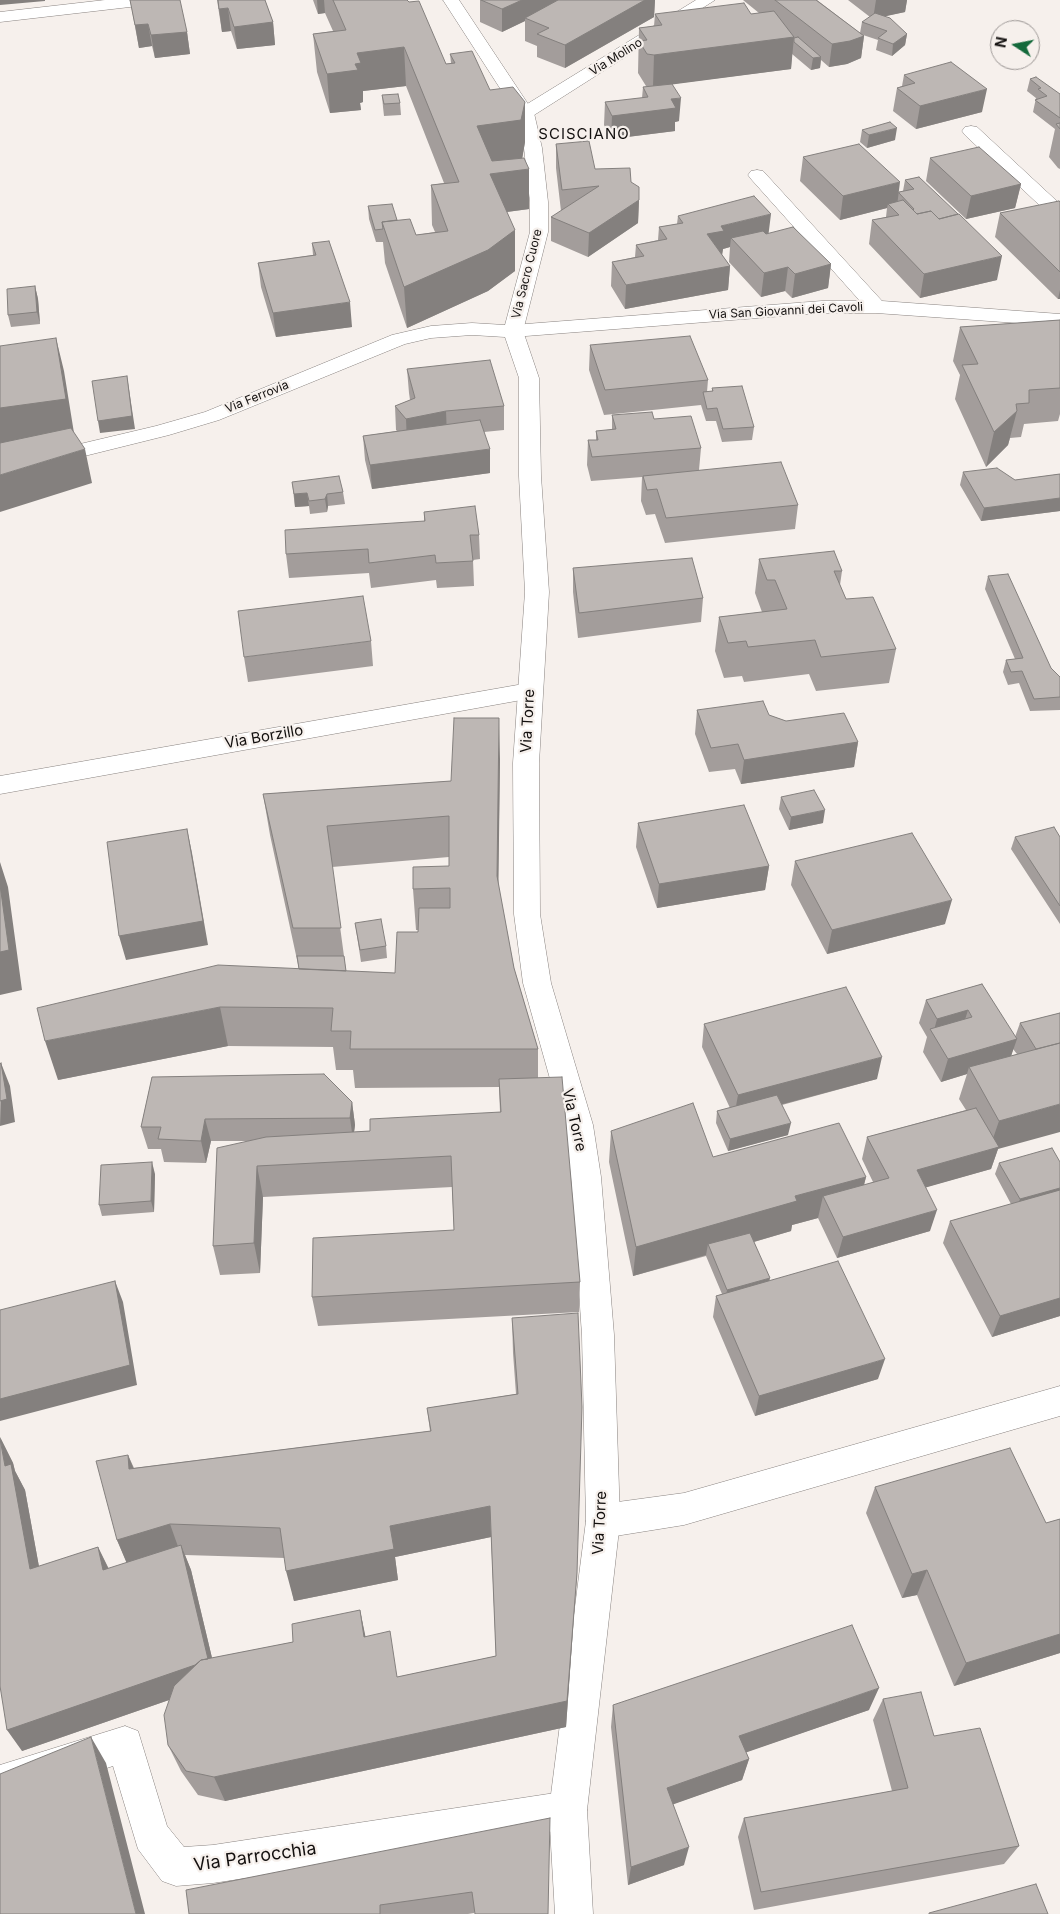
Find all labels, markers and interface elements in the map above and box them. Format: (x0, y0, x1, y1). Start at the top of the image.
north arrow (990, 20, 1040, 70)
street label: Via Molino (587, 35, 645, 79)
text: N (991, 35, 1010, 49)
district label: SCISCIANO (537, 125, 631, 143)
street label: Via Sacro Cuore (509, 228, 545, 320)
street label: Via San Giovanni dei Cavoli (709, 300, 863, 322)
street label: Via Ferrovia (223, 378, 291, 416)
street label: Via Torre (517, 688, 539, 754)
street label: Via Borzillo (223, 721, 305, 753)
street label: Via Torre (558, 1087, 590, 1153)
street label: Via Torre (589, 1490, 611, 1556)
street label: Via Parrocchia (192, 1838, 318, 1876)

